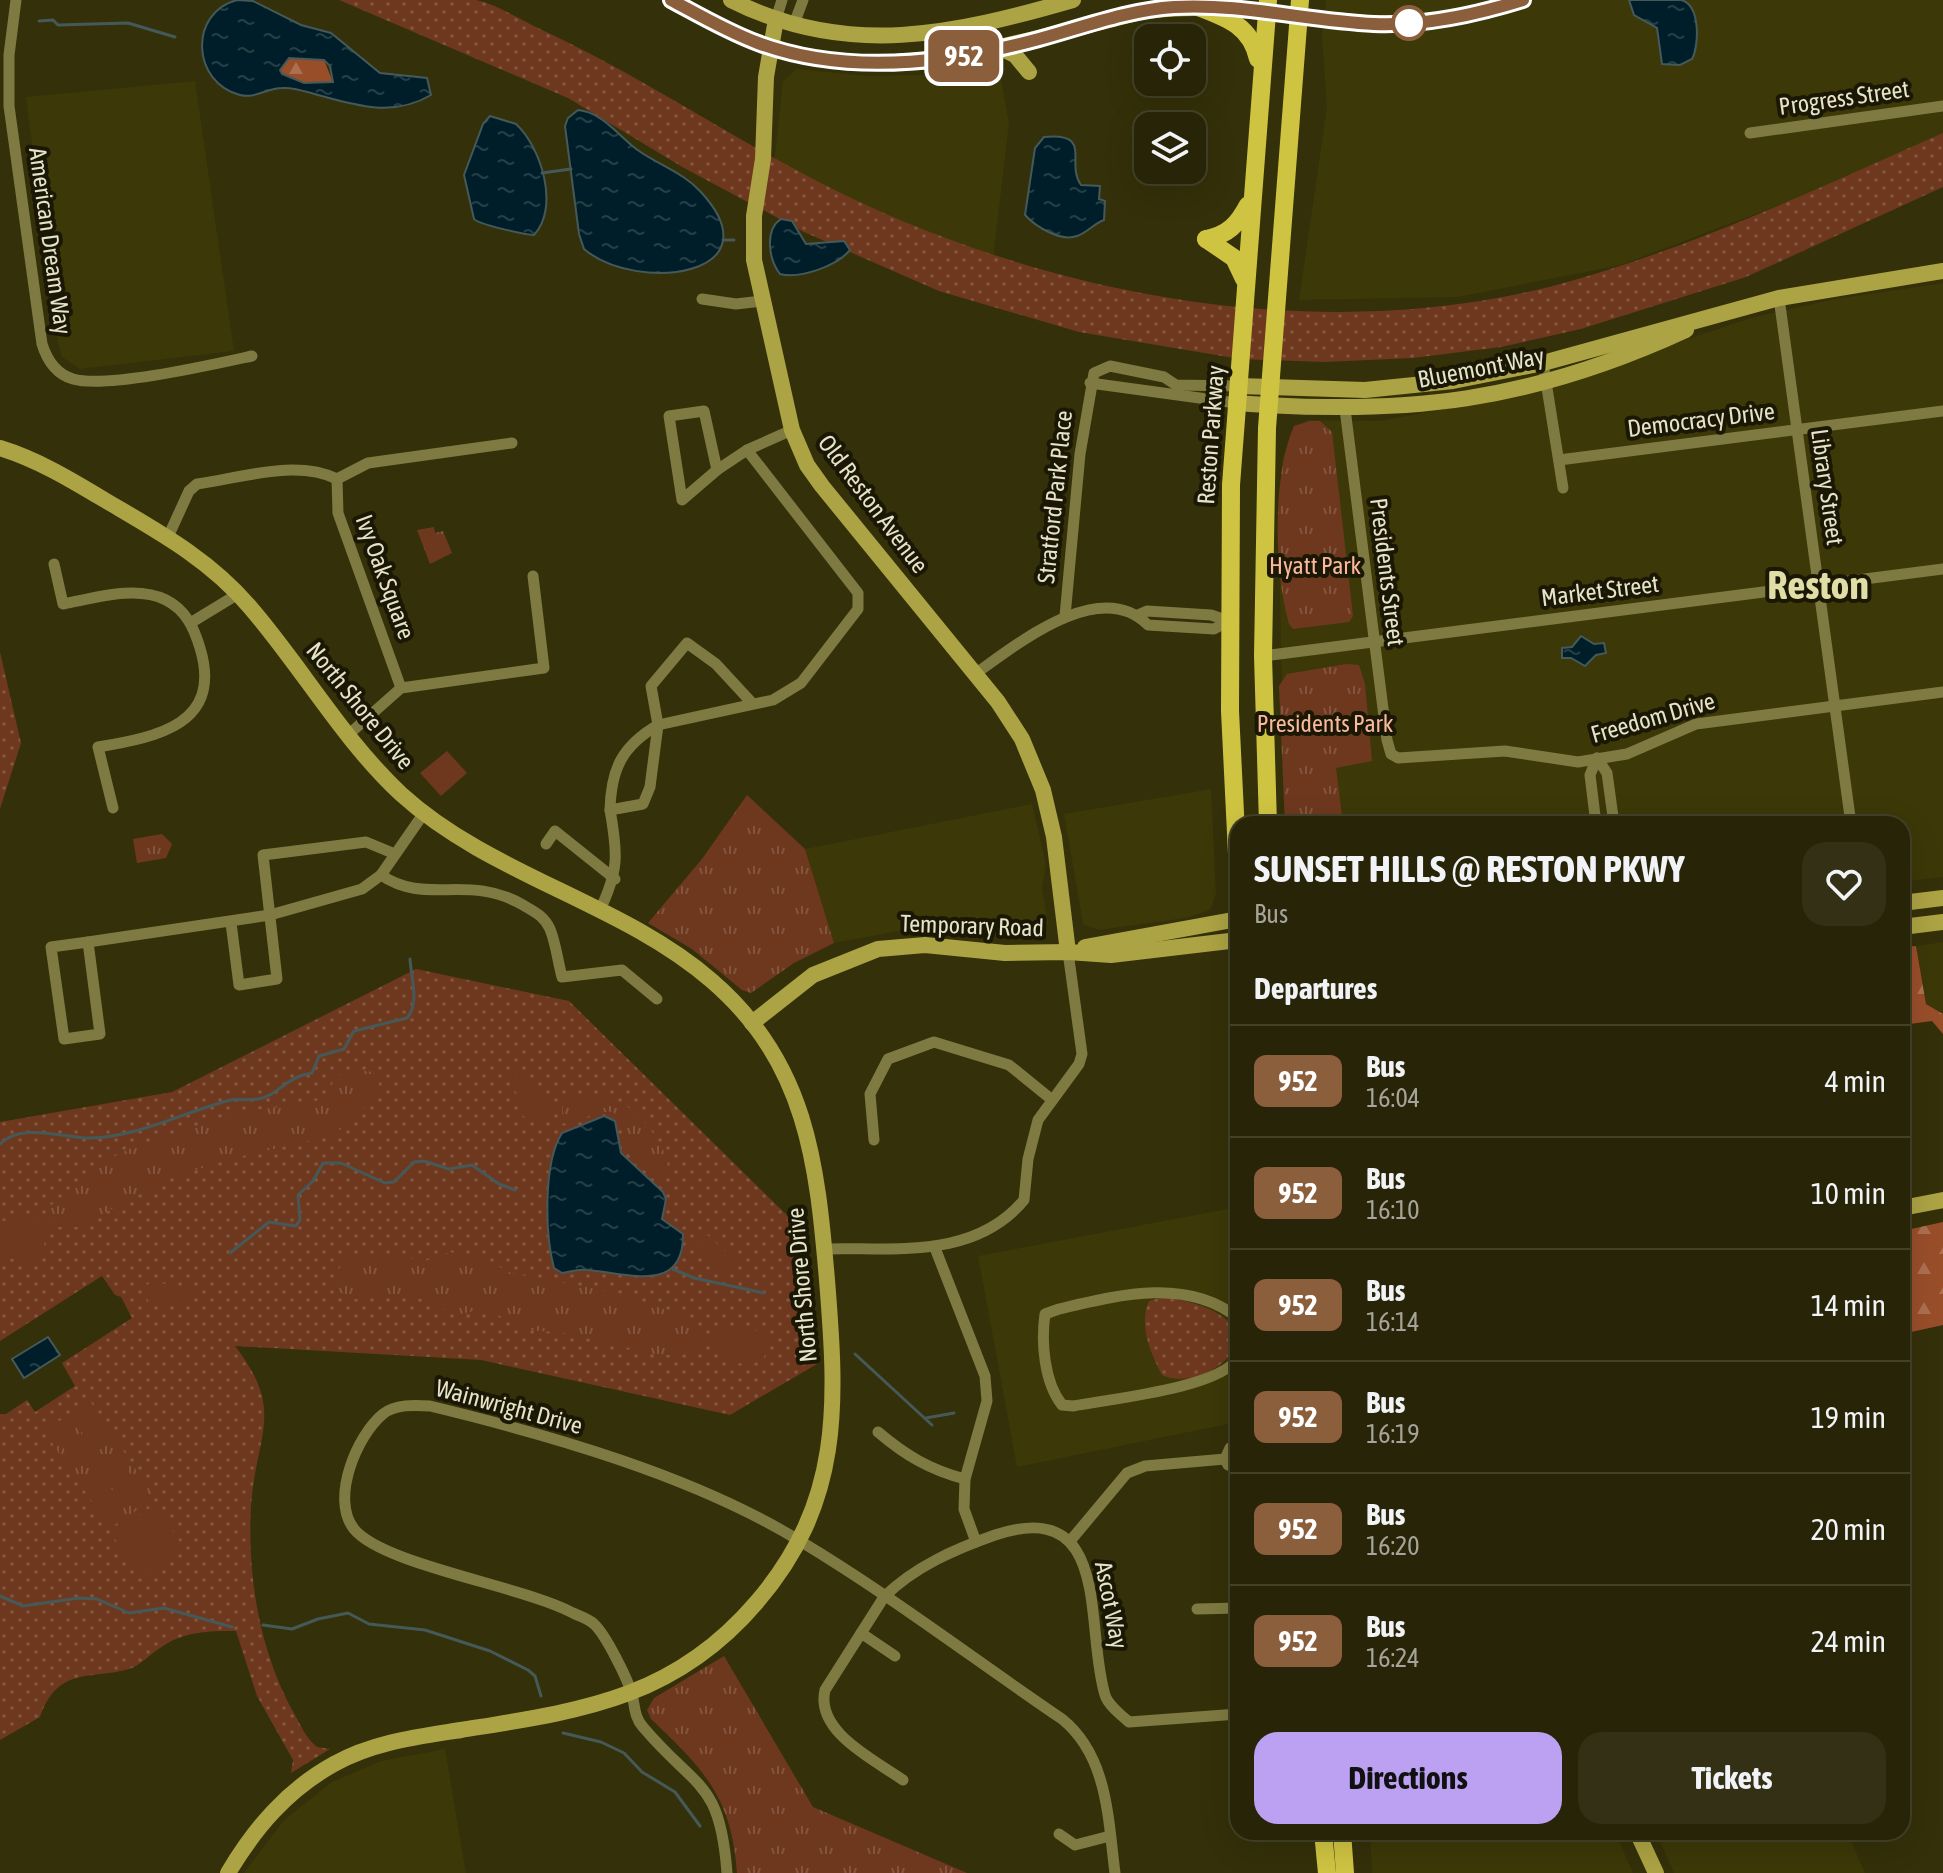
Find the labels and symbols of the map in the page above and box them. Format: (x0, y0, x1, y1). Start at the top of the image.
unlabelled marker (1392, 6, 1426, 40)
line badge: 952 (918, 30, 1010, 82)
street label: Progress Street (1777, 75, 1911, 120)
street label: American Dream Way (24, 146, 77, 336)
street label: Bluemont Way (1415, 342, 1547, 393)
street label: Reston Parkway (1192, 364, 1229, 505)
street label: Democracy Drive (1626, 397, 1776, 442)
street label: Stratford Park Place (1032, 409, 1077, 585)
street label: Library Street (1806, 427, 1849, 547)
street label: Old Reston Avenue (813, 429, 934, 578)
street label: Presidents Street (1365, 496, 1410, 648)
street label: Ivy Oak Square (350, 511, 420, 643)
park label: Hyatt Park (1269, 552, 1361, 579)
district label: Reston (1767, 562, 1869, 607)
street label: Market Street (1540, 570, 1660, 611)
street label: North Shore Drive (301, 637, 420, 774)
street label: Freedom Drive (1588, 687, 1718, 748)
park label: Presidents Park (1257, 710, 1394, 737)
street label: Temporary Road (900, 909, 1044, 942)
street label: North Shore Drive (781, 1207, 822, 1363)
street label: Wainwright Drive (433, 1374, 585, 1439)
street label: Ascot Way (1090, 1559, 1133, 1651)

